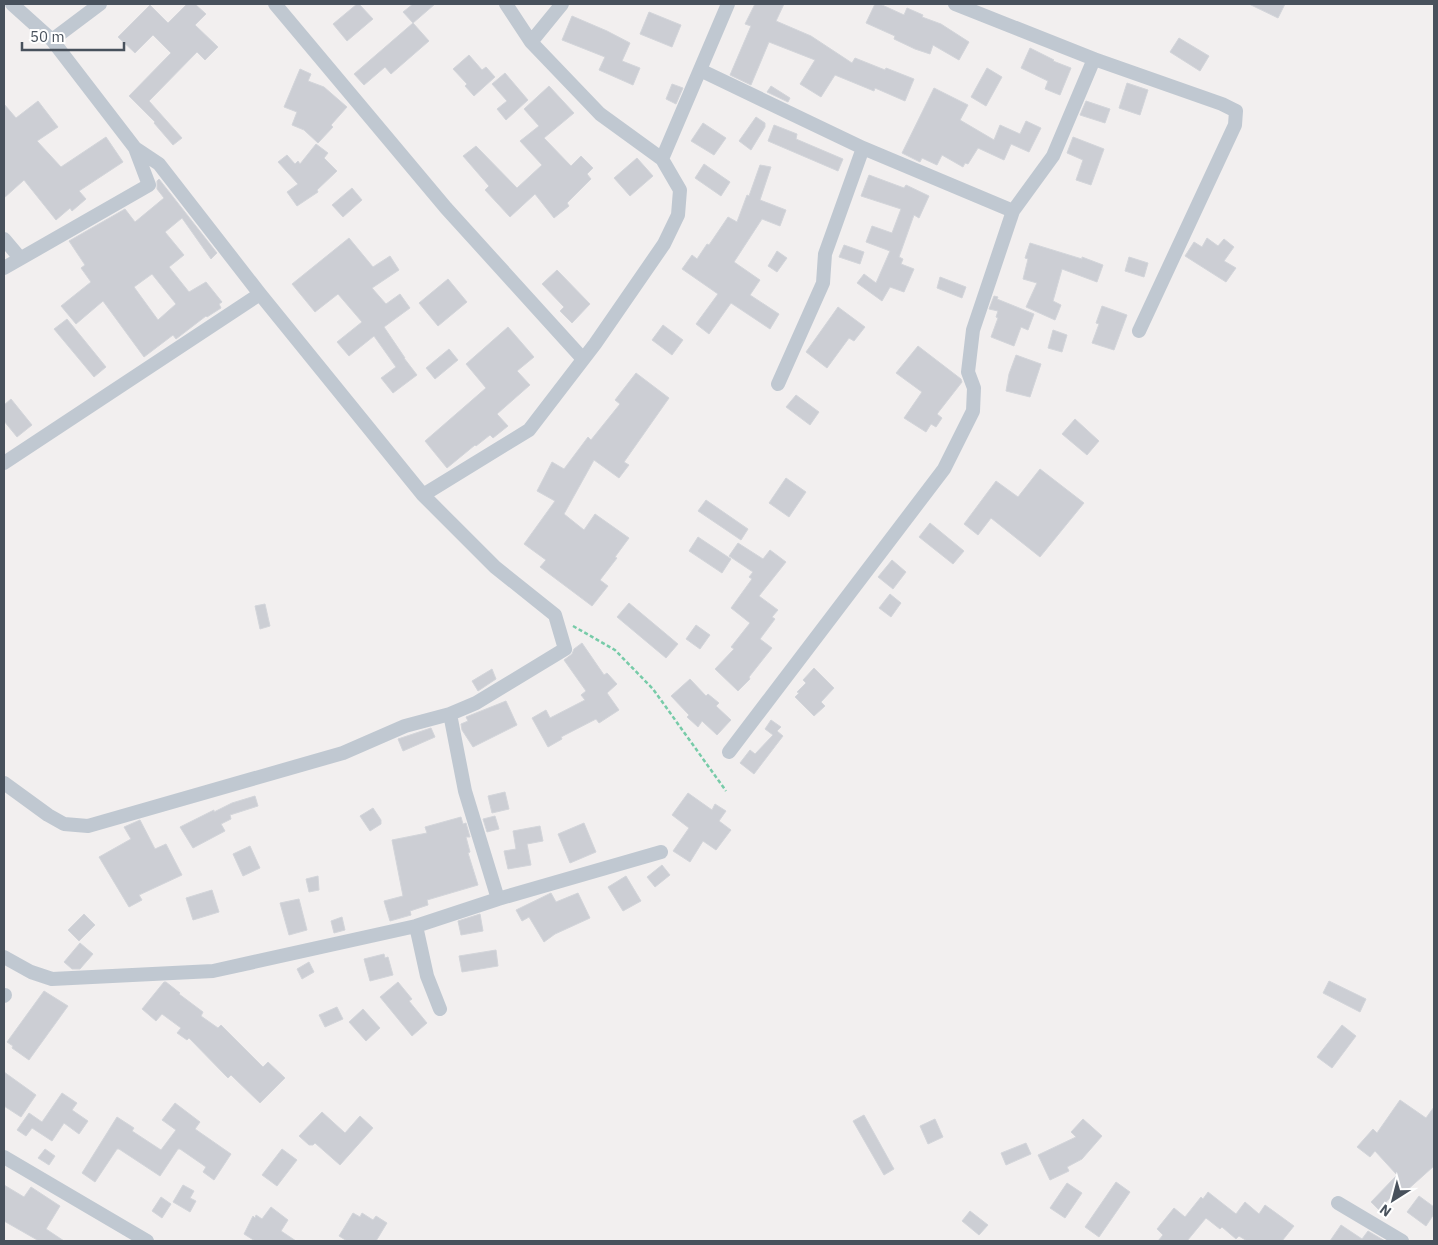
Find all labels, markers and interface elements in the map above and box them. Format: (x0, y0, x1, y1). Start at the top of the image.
scale bar (22, 20, 125, 52)
text: 50 m (30, 27, 65, 46)
north arrow (1368, 1175, 1418, 1225)
text: N (1376, 1200, 1395, 1221)

